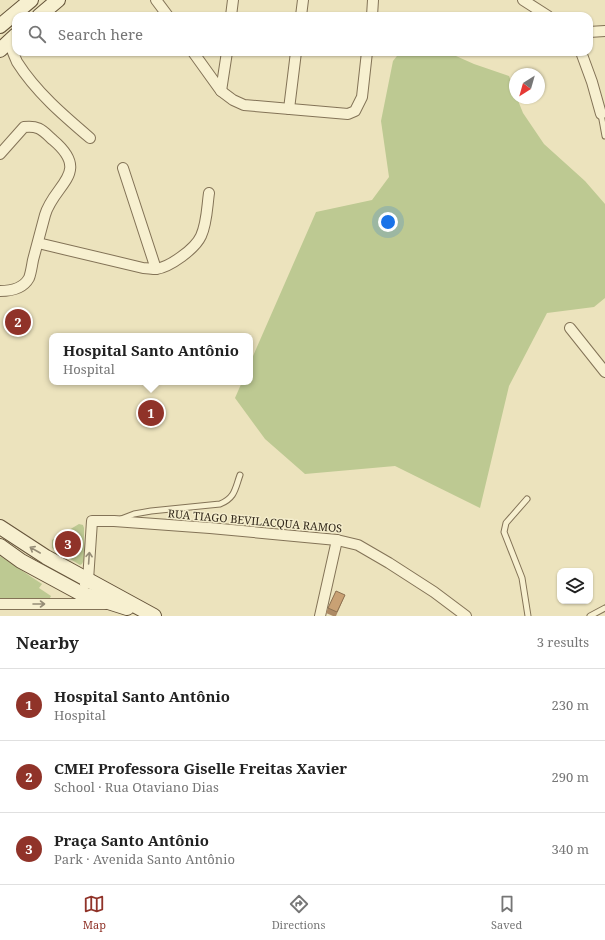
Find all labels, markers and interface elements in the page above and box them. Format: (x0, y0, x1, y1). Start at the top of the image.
search box (12, 12, 593, 56)
icon: search (26, 23, 48, 45)
text: Search here (58, 24, 143, 44)
north arrow (509, 68, 545, 104)
your location (378, 212, 398, 232)
pin: 2 (5, 307, 31, 337)
popup (49, 333, 253, 385)
text: Hospital Santo Antônio (63, 340, 239, 360)
text: Hospital (63, 360, 115, 378)
pin: 1 (138, 398, 164, 428)
street label: RUA TIAGO BEVILACQUA RAMOS (167, 505, 343, 536)
pin: 3 (55, 529, 81, 559)
one-way arrow (29, 546, 41, 554)
one-way arrow (86, 552, 93, 565)
map controls (557, 568, 593, 604)
button: layers (557, 568, 593, 604)
one-way arrow (32, 600, 45, 608)
text: Nearby (16, 631, 79, 654)
text: 3 results (537, 633, 589, 651)
text: Hospital Santo Antônio (54, 686, 230, 706)
text: 1 (25, 696, 33, 714)
text: 230 m (552, 696, 589, 714)
text: Hospital (54, 706, 106, 724)
text: CMEI Professora Giselle Freitas Xavier (54, 758, 347, 778)
text: 2 (25, 768, 33, 786)
text: 290 m (552, 768, 589, 786)
text: School · Rua Otaviano Dias (54, 778, 219, 796)
text: Praça Santo Antônio (54, 830, 209, 850)
text: 3 (25, 840, 33, 858)
text: 340 m (552, 840, 589, 858)
text: Park · Avenida Santo Antônio (54, 850, 235, 868)
tab: Map (83, 893, 106, 932)
tab: Directions (272, 893, 325, 932)
tab: Saved (491, 893, 522, 932)

